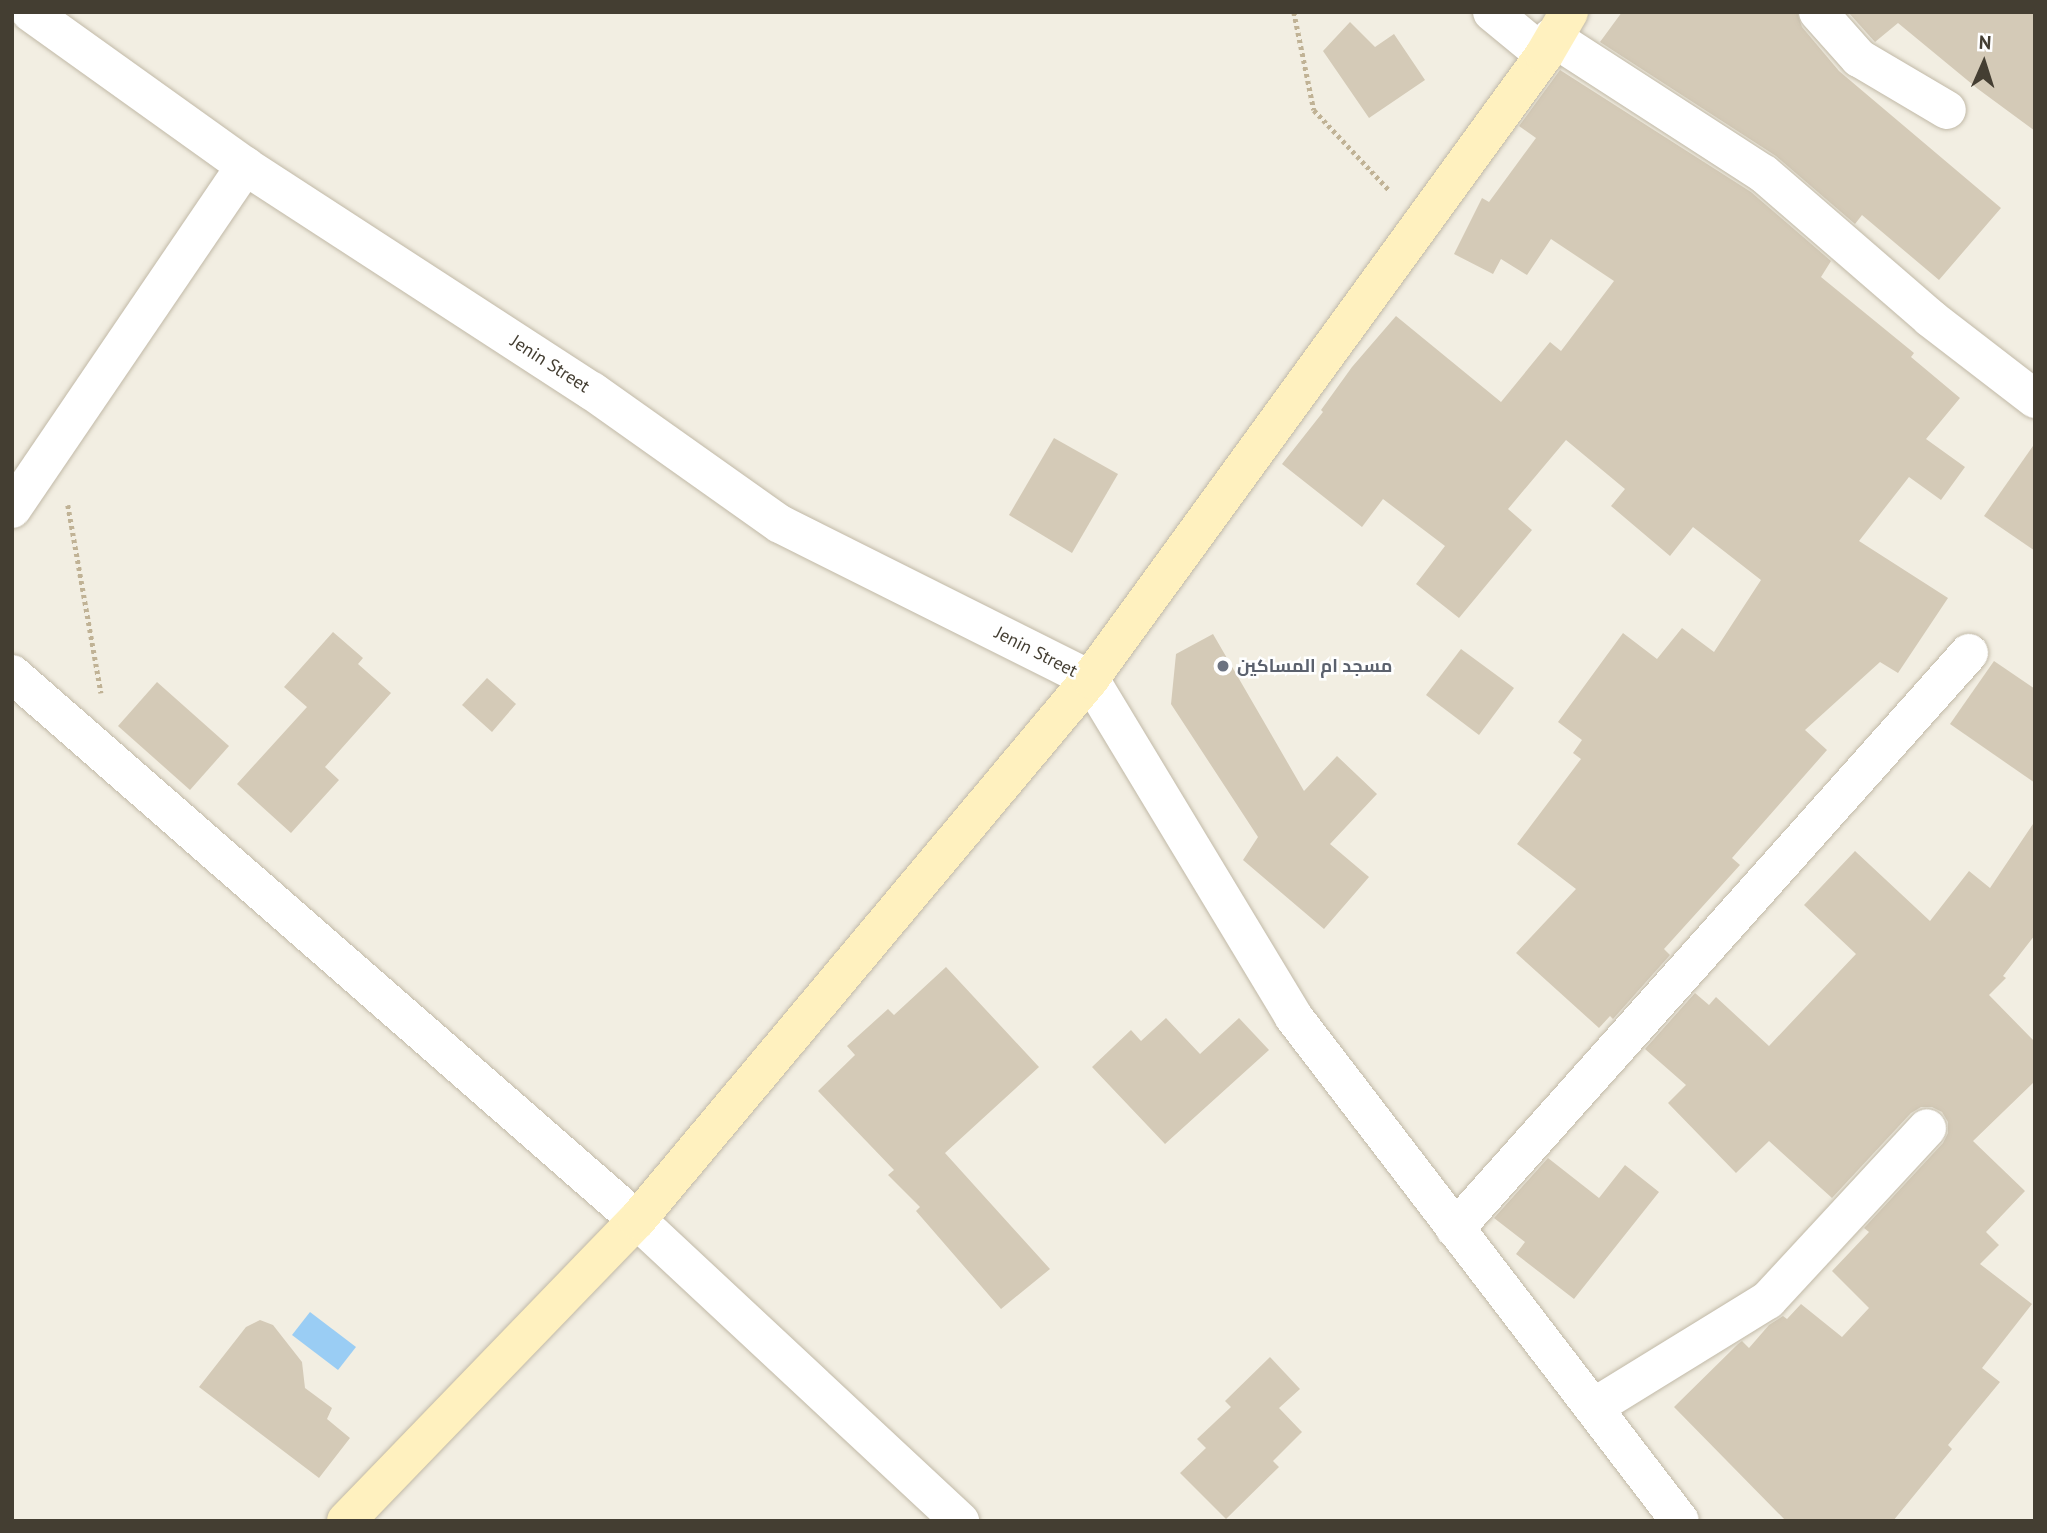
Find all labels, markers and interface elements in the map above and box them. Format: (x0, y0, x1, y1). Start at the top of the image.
north arrow (1949, 28, 2019, 98)
text: N (1978, 30, 1992, 54)
street label: Jenin Street (507, 331, 593, 397)
street label: Jenin Street (991, 622, 1081, 682)
place label: مسجد ام المساكين (1237, 655, 1392, 677)
marker: مسجد ام المساكين (1215, 658, 1231, 674)

